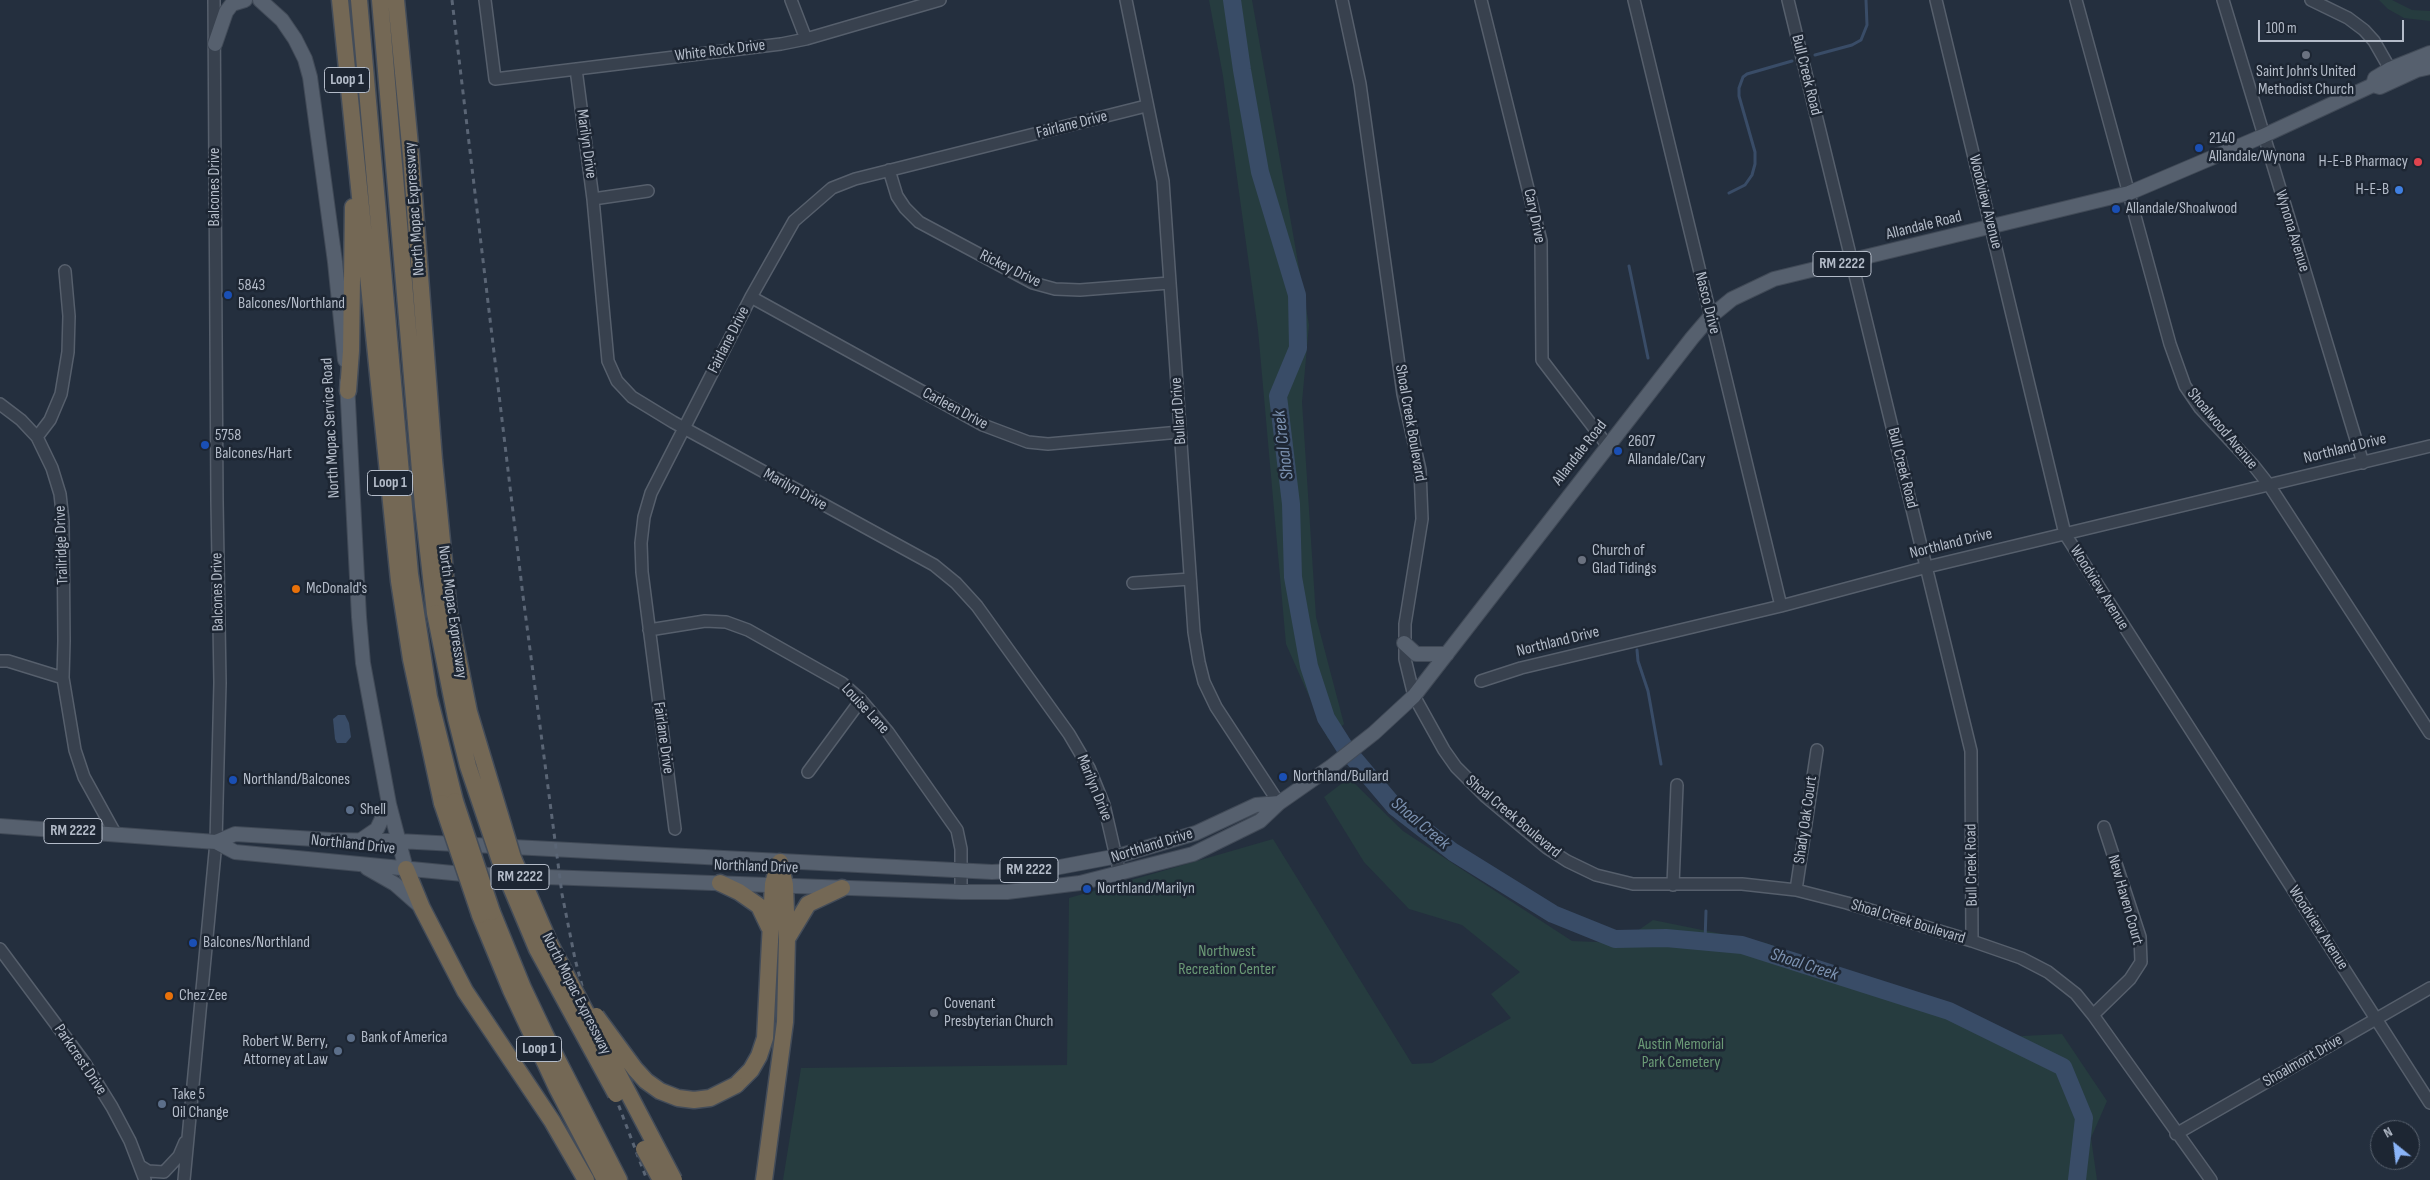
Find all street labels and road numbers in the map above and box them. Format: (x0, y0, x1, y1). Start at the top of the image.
street label: Bull Creek Road (1787, 33, 1825, 117)
street label: White Rock Drive (674, 36, 766, 66)
road number: Loop 1 (324, 68, 370, 92)
street label: Fairlane Drive (1035, 107, 1109, 143)
street label: Marilyn Drive (572, 108, 600, 180)
street label: North Mopac Expressway (401, 141, 429, 277)
street label: Balcones Drive (205, 148, 225, 226)
street label: Woodview Avenue (1964, 153, 2006, 251)
street label: Cary Drive (1519, 187, 1549, 245)
street label: Wynona Avenue (2270, 188, 2314, 274)
street label: Allandale Road (1884, 207, 1964, 245)
street label: Rickey Drive (976, 246, 1044, 292)
road number: RM 2222 (1813, 252, 1871, 276)
street label: Nasco Drive (1690, 270, 1724, 336)
street label: Fairlane Drive (704, 303, 754, 377)
street label: North Mopac Service Road (318, 357, 344, 499)
street label: Shoal Creek Boulevard (1390, 363, 1430, 483)
street label: Bullard Drive (1167, 377, 1191, 445)
street label: Carleen Drive (919, 384, 991, 434)
street label: Shoalwood Avenue (2183, 385, 2261, 473)
street label: Allandale Road (1549, 417, 1611, 489)
street label: Bull Creek Road (1883, 426, 1921, 510)
street label: Northland Drive (2302, 429, 2388, 469)
street label: Marilyn Drive (760, 465, 830, 515)
road number: Loop 1 (368, 470, 412, 496)
street label: Trailridge Drive (51, 505, 73, 585)
street label: Northland Drive (1908, 524, 1994, 564)
street label: Woodview Avenue (2065, 542, 2133, 634)
street label: North Mopac Expressway (433, 544, 471, 680)
street label: Balcones Drive (208, 552, 228, 632)
street label: Northland Drive (1515, 622, 1601, 662)
street label: Louise Lane (837, 680, 893, 738)
street label: Fairlane Drive (648, 701, 678, 775)
street label: Marilyn Drive (1072, 752, 1116, 824)
street label: Shoal Creek Boulevard (1461, 772, 1565, 862)
street label: Shady Oak Court (1790, 775, 1822, 865)
road number: RM 2222 (44, 818, 102, 844)
street label: Northland Drive (1109, 824, 1195, 868)
street label: Bull Creek Road (1962, 824, 1982, 906)
street label: Northland Drive (310, 831, 396, 859)
street label: New Haven Court (2103, 853, 2147, 947)
street label: Northland Drive (713, 856, 799, 878)
road number: RM 2222 (1000, 858, 1058, 882)
road number: RM 2222 (491, 864, 549, 890)
street label: Woodview Avenue (2284, 882, 2352, 974)
street label: Shoal Creek Boulevard (1849, 896, 1967, 948)
street label: North Mopac Expressway (537, 930, 615, 1058)
street label: Parkcrest Drive (49, 1021, 111, 1099)
street label: Shoalmont Drive (2260, 1031, 2346, 1091)
road number: Loop 1 (516, 1036, 562, 1062)

